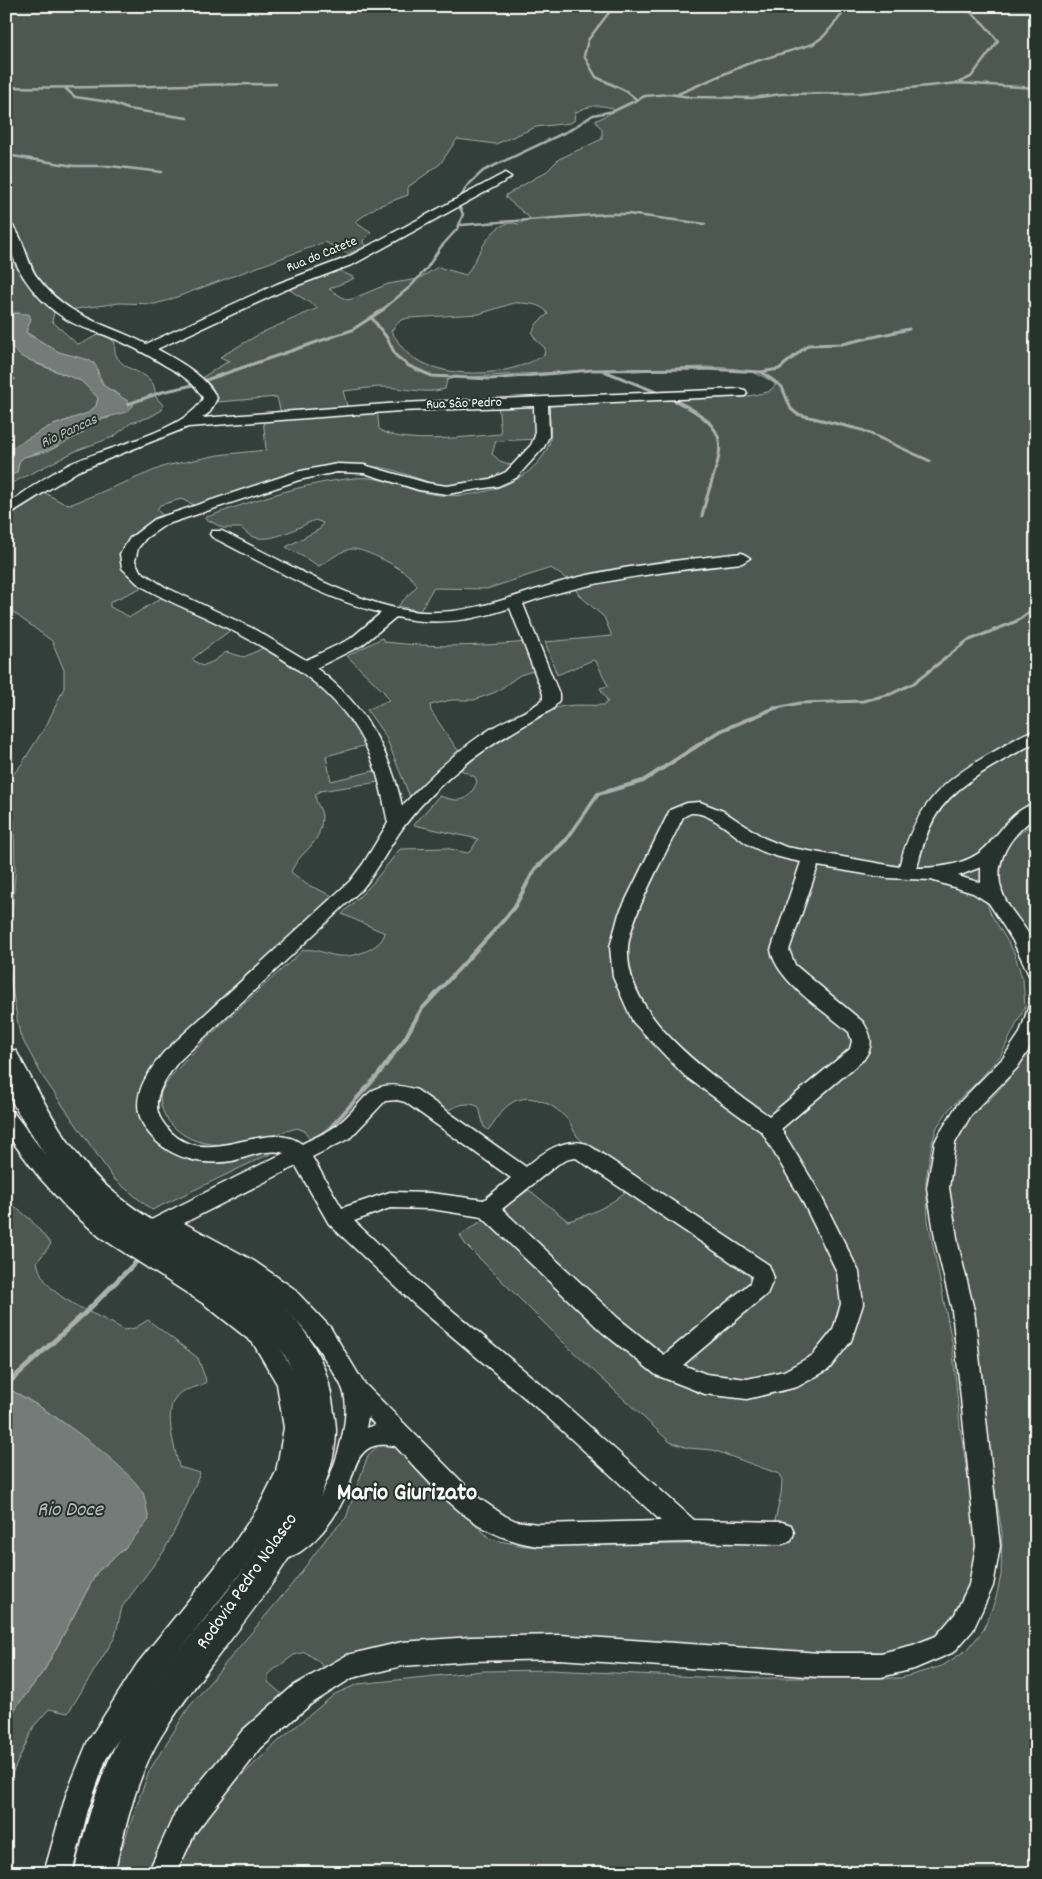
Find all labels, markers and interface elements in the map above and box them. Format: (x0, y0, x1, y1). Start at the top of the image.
street label: Rua do Catete (284, 232, 360, 278)
street label: Rua São Pedro (426, 393, 502, 415)
water label: Rio Pancas (37, 409, 102, 455)
district label: Mario Giurizato (337, 1476, 477, 1512)
water label: Rio Doce (37, 1496, 105, 1526)
street label: Rodovia Pedro Nolasco (191, 1508, 305, 1656)

